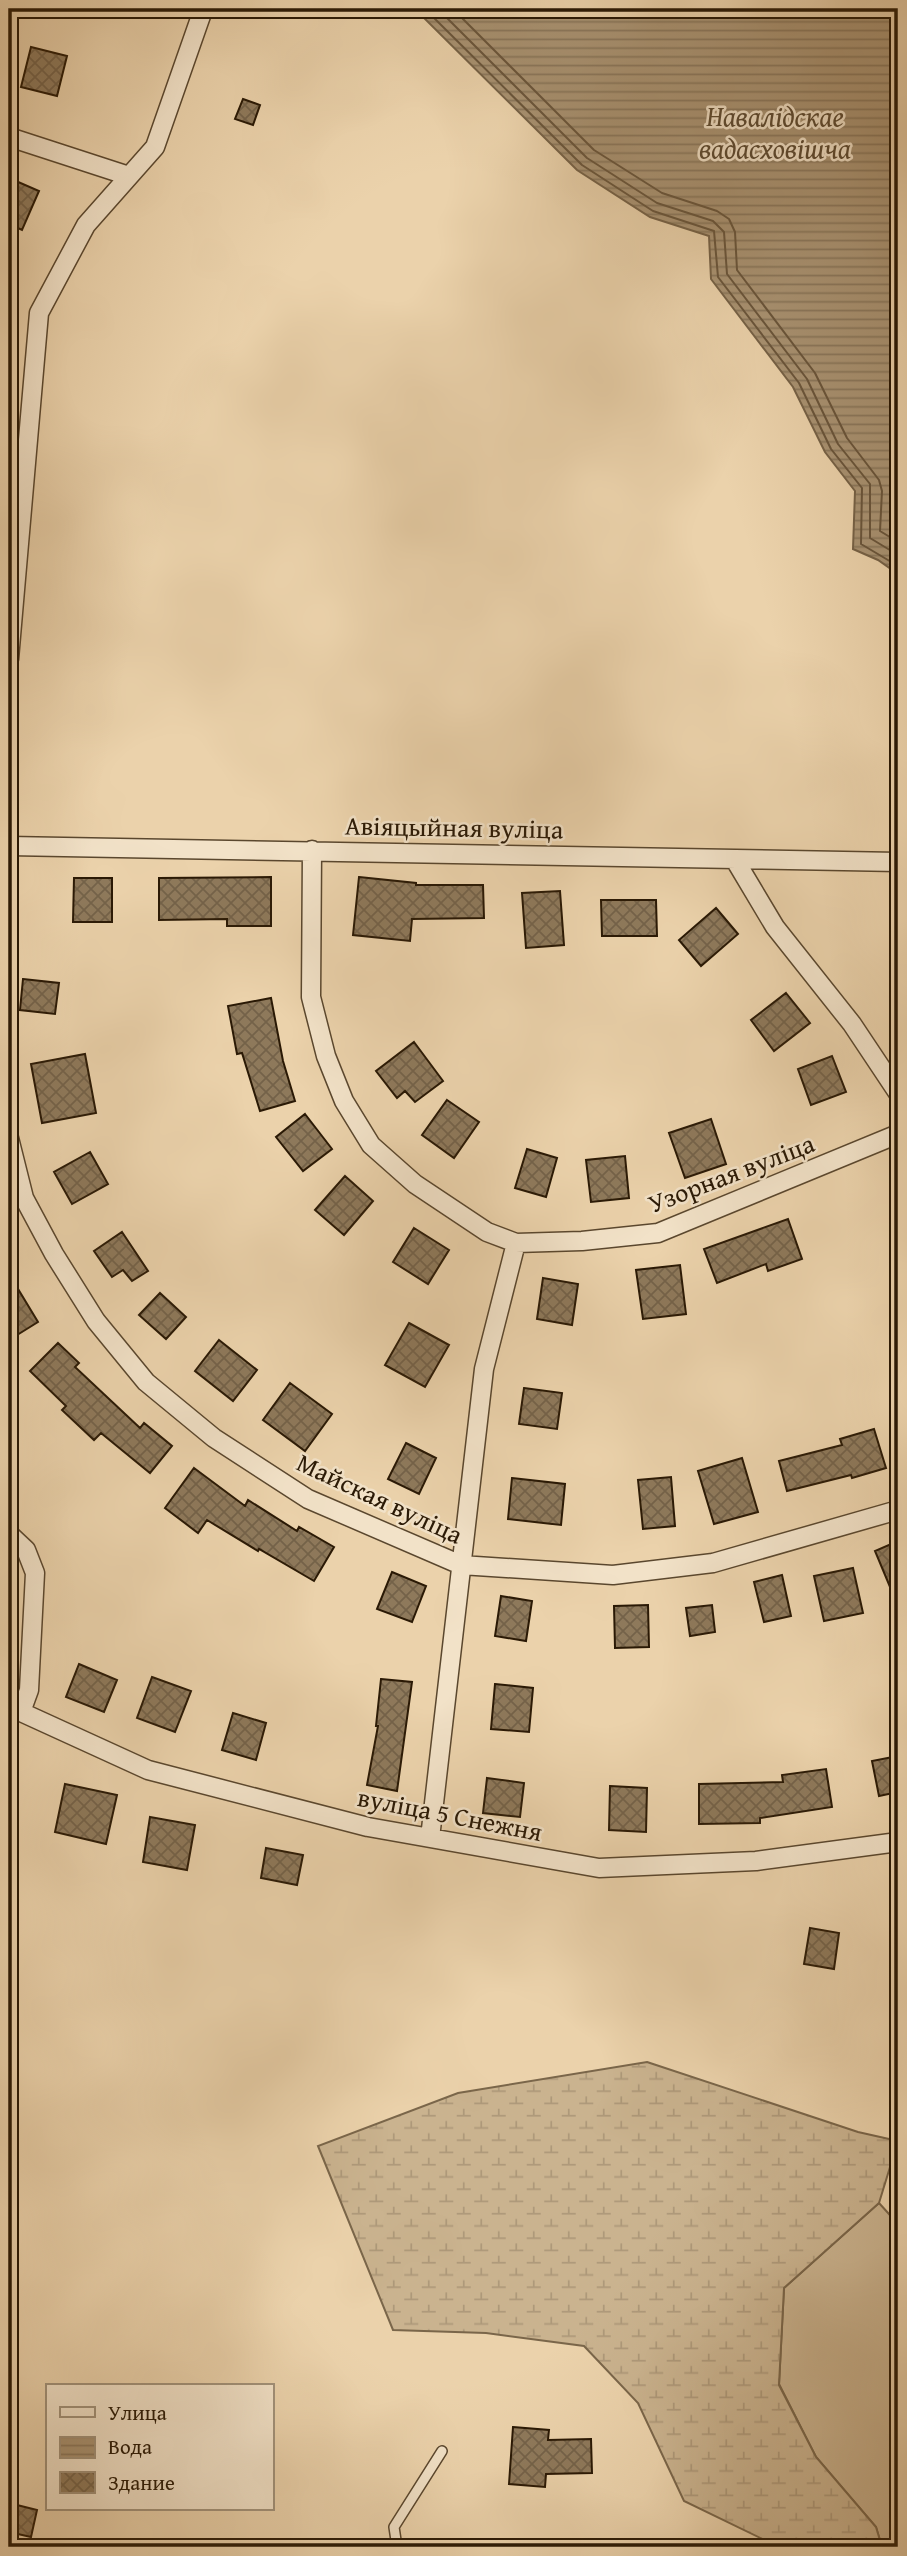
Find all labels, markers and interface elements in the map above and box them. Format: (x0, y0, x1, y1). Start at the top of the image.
water label: Навалідскае вадасховішча (699, 95, 851, 168)
street label: Авіяцыйная вуліца (344, 806, 564, 848)
street label: Узорная вуліца (642, 1123, 820, 1223)
street label: Майская вуліца (290, 1442, 470, 1554)
street label: вуліца 5 Снежня (354, 1777, 546, 1851)
legend (46, 2384, 273, 2510)
text: Улица (108, 2397, 167, 2428)
text: Вода (108, 2431, 152, 2462)
text: Здание (108, 2467, 175, 2498)

